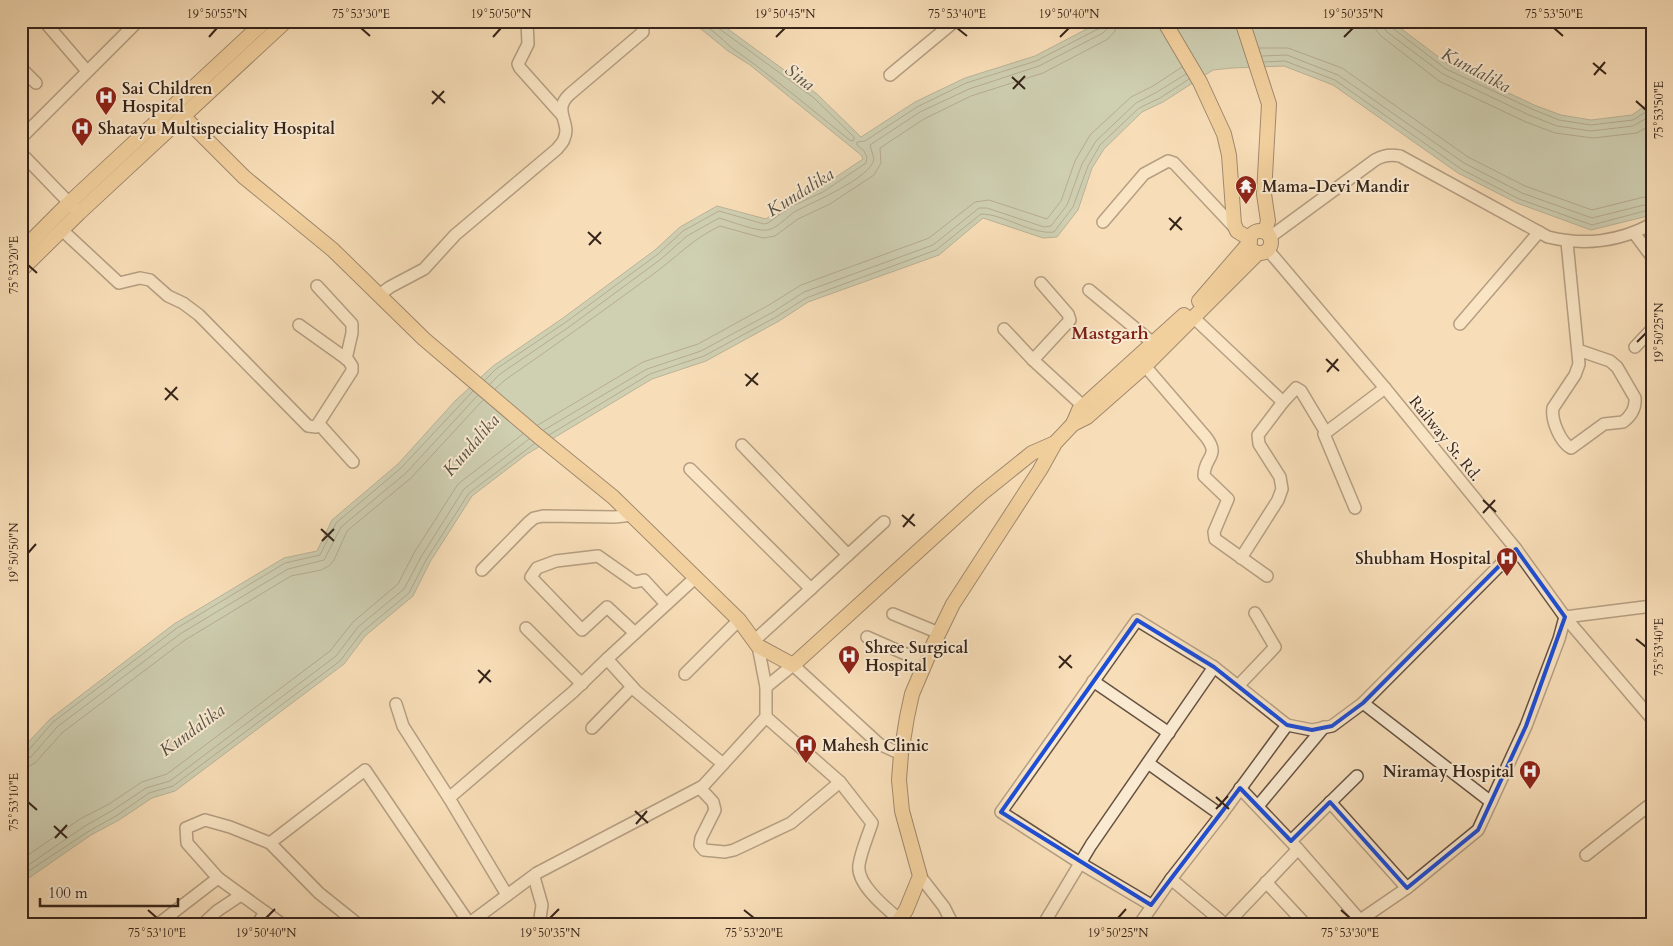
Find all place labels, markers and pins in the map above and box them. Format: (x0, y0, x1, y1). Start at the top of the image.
place label: Sai Children Hospital (122, 78, 213, 118)
hospital icon: Sai Children Hospital (94, 85, 118, 116)
hospital icon: Shatayu Multispeciality Hospital (70, 116, 94, 147)
place label: Shatayu Multispeciality Hospital (98, 118, 335, 140)
temple icon: Mama-Devi Mandir (1234, 174, 1258, 205)
place label: Mama-Devi Mandir (1262, 176, 1410, 198)
hospital icon: Shubham Hospital (1495, 546, 1519, 577)
place label: Shubham Hospital (1355, 548, 1491, 570)
place label: Shree Surgical Hospital (865, 637, 968, 677)
hospital icon: Shree Surgical Hospital (837, 644, 861, 675)
hospital icon: Mahesh Clinic (794, 733, 818, 764)
place label: Mahesh Clinic (822, 735, 929, 757)
hospital icon: Niramay Hospital (1518, 759, 1542, 790)
place label: Niramay Hospital (1383, 761, 1514, 783)

